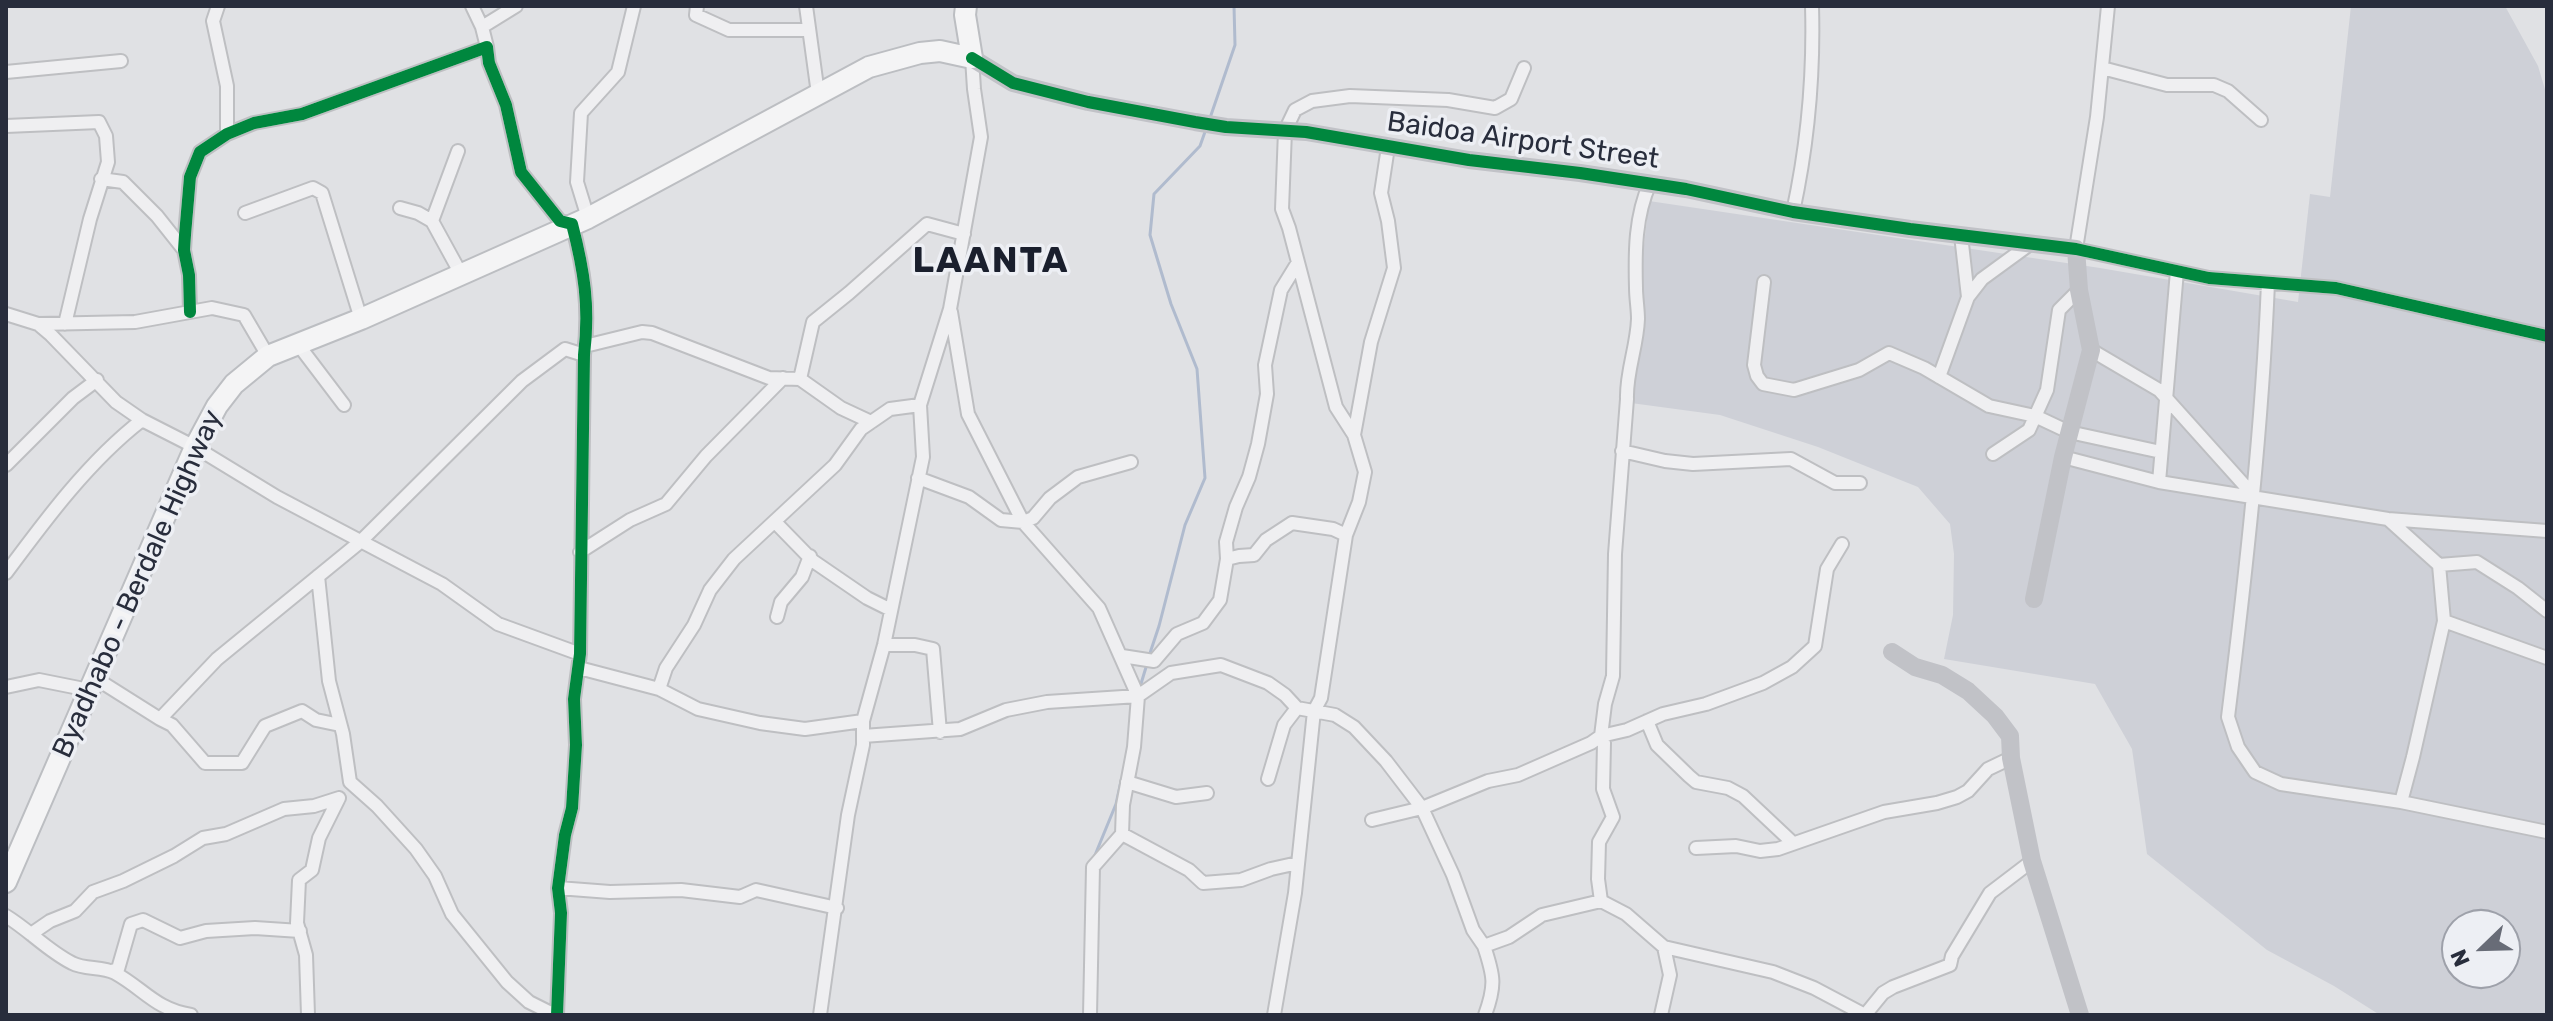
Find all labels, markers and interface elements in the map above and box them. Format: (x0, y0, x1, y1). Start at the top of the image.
street label: Baidoa Airport Street (1385, 105, 1661, 177)
district label: LAANTA (913, 240, 1069, 284)
street label: Byadhabo - Berdale Highway (46, 405, 230, 763)
north arrow (2441, 909, 2521, 989)
text: N (2445, 945, 2476, 970)

